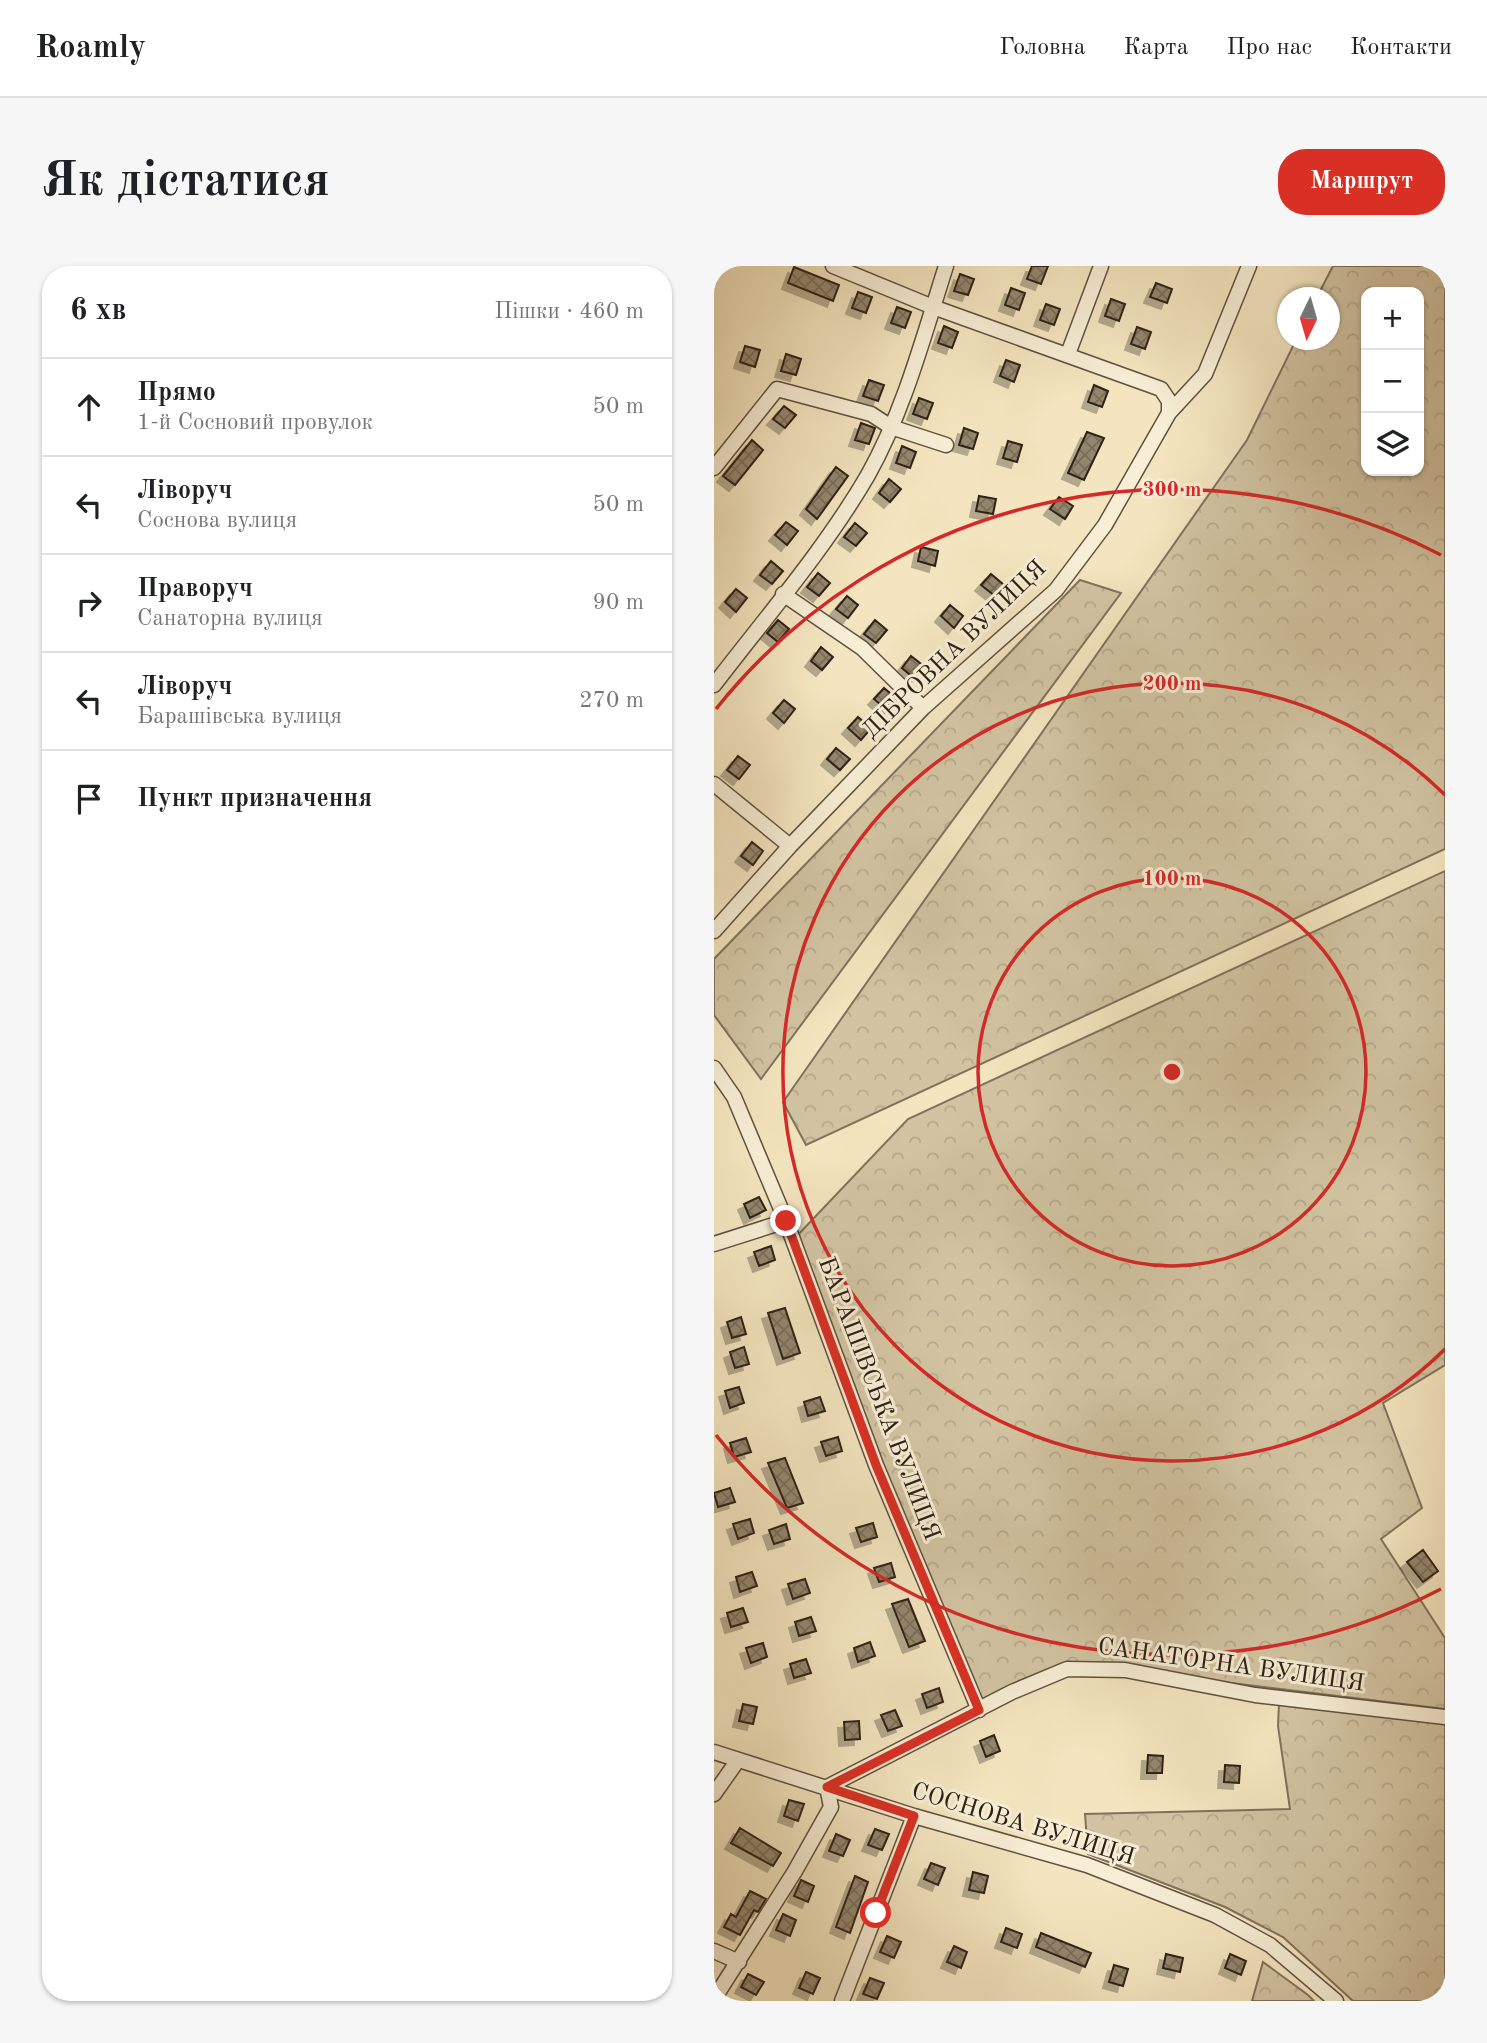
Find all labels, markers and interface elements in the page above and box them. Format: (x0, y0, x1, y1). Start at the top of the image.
text: Roamly (35, 32, 146, 65)
text: Головна (999, 36, 1086, 60)
text: Карта (1124, 36, 1189, 60)
text: Про нас (1227, 36, 1312, 60)
text: Контакти (1350, 36, 1452, 60)
button: Маршрут (1278, 149, 1445, 215)
text: Як дістатися (42, 158, 330, 207)
north arrow (1277, 287, 1340, 350)
map controls (1361, 287, 1424, 476)
button: + (1361, 287, 1424, 350)
text: 6 хв (70, 296, 126, 326)
text: Пішки · 460 m (494, 300, 644, 323)
button: − (1361, 350, 1424, 413)
text: Прямо (137, 380, 216, 406)
icon: ahead (70, 388, 108, 426)
text: 50 m (593, 395, 644, 418)
text: 1-й Сосновий провулок (137, 411, 373, 434)
button: layers (1361, 413, 1424, 476)
text: Ліворуч (137, 478, 232, 504)
text: 300 m (1142, 480, 1202, 501)
icon: left (70, 486, 108, 524)
text: 50 m (593, 493, 644, 516)
text: Соснова вулиця (137, 509, 297, 532)
street label: ДІБРОВНА ВУЛИЦЯ (859, 556, 1051, 744)
text: Праворуч (137, 576, 253, 602)
icon: right (70, 584, 108, 622)
text: 90 m (593, 591, 644, 614)
text: Санаторна вулиця (137, 607, 323, 630)
text: Ліворуч (137, 674, 232, 700)
text: 200 m (1142, 674, 1202, 695)
icon: left (70, 682, 108, 720)
text: 270 m (579, 689, 644, 712)
text: Барашівська вулиця (137, 705, 342, 728)
icon: arrive (70, 780, 108, 818)
text: Пункт призначення (137, 786, 372, 812)
text: 100 m (1142, 869, 1202, 890)
centre of rings (1160, 1060, 1184, 1084)
route end (770, 1205, 801, 1236)
street label: БАРАШІВСЬКА ВУЛИЦЯ (813, 1254, 943, 1544)
street label: САНАТОРНА ВУЛИЦЯ (1096, 1635, 1366, 1697)
street label: СОСНОВА ВУЛИЦЯ (909, 1780, 1137, 1870)
route start (860, 1897, 891, 1928)

